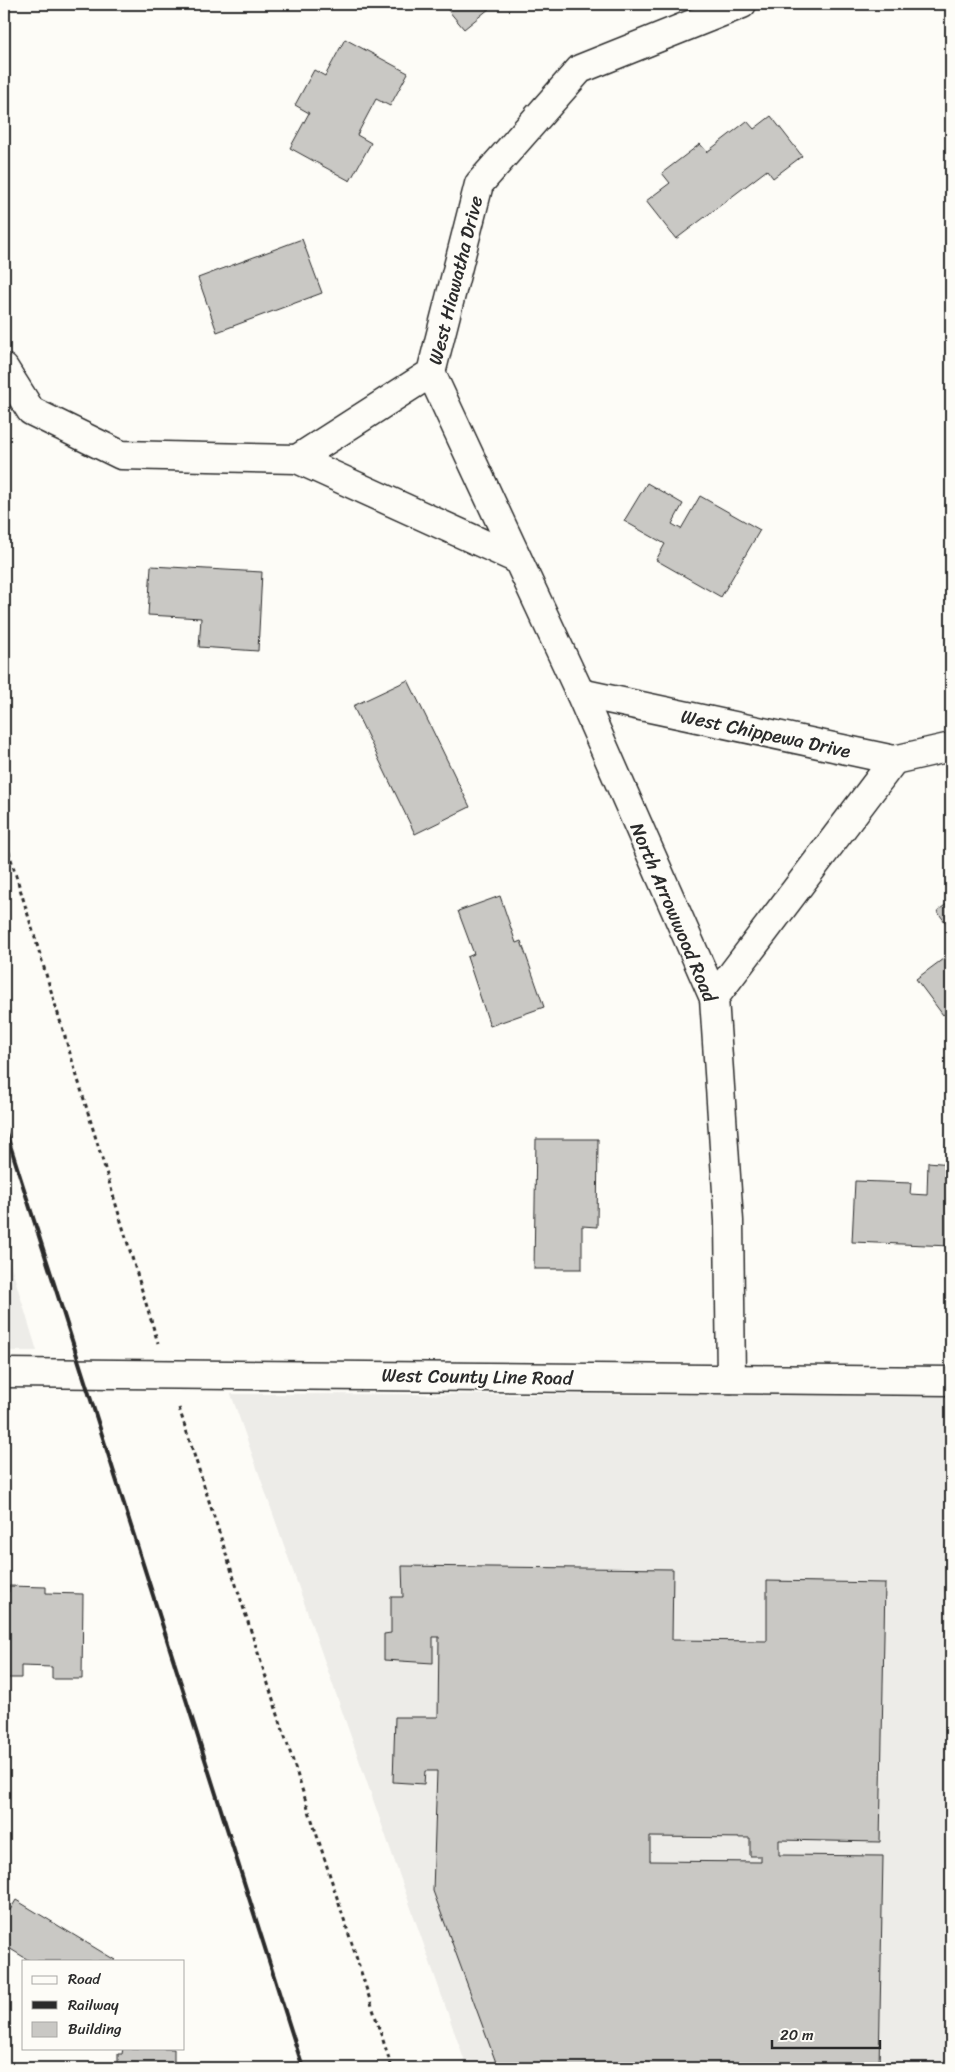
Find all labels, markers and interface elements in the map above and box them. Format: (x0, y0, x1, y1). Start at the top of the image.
street label: West Hiawatha Drive (419, 192, 492, 368)
street label: West Chippewa Drive (678, 699, 854, 768)
street label: North Arrowwood Road (621, 817, 727, 1009)
street label: West County Line Road (381, 1358, 575, 1395)
legend (22, 1960, 185, 2050)
text: Road (68, 1966, 101, 1992)
text: Railway (68, 1992, 119, 2018)
text: Building (68, 2016, 122, 2042)
scale bar (772, 2017, 880, 2049)
text: 20 m (780, 2022, 814, 2048)

